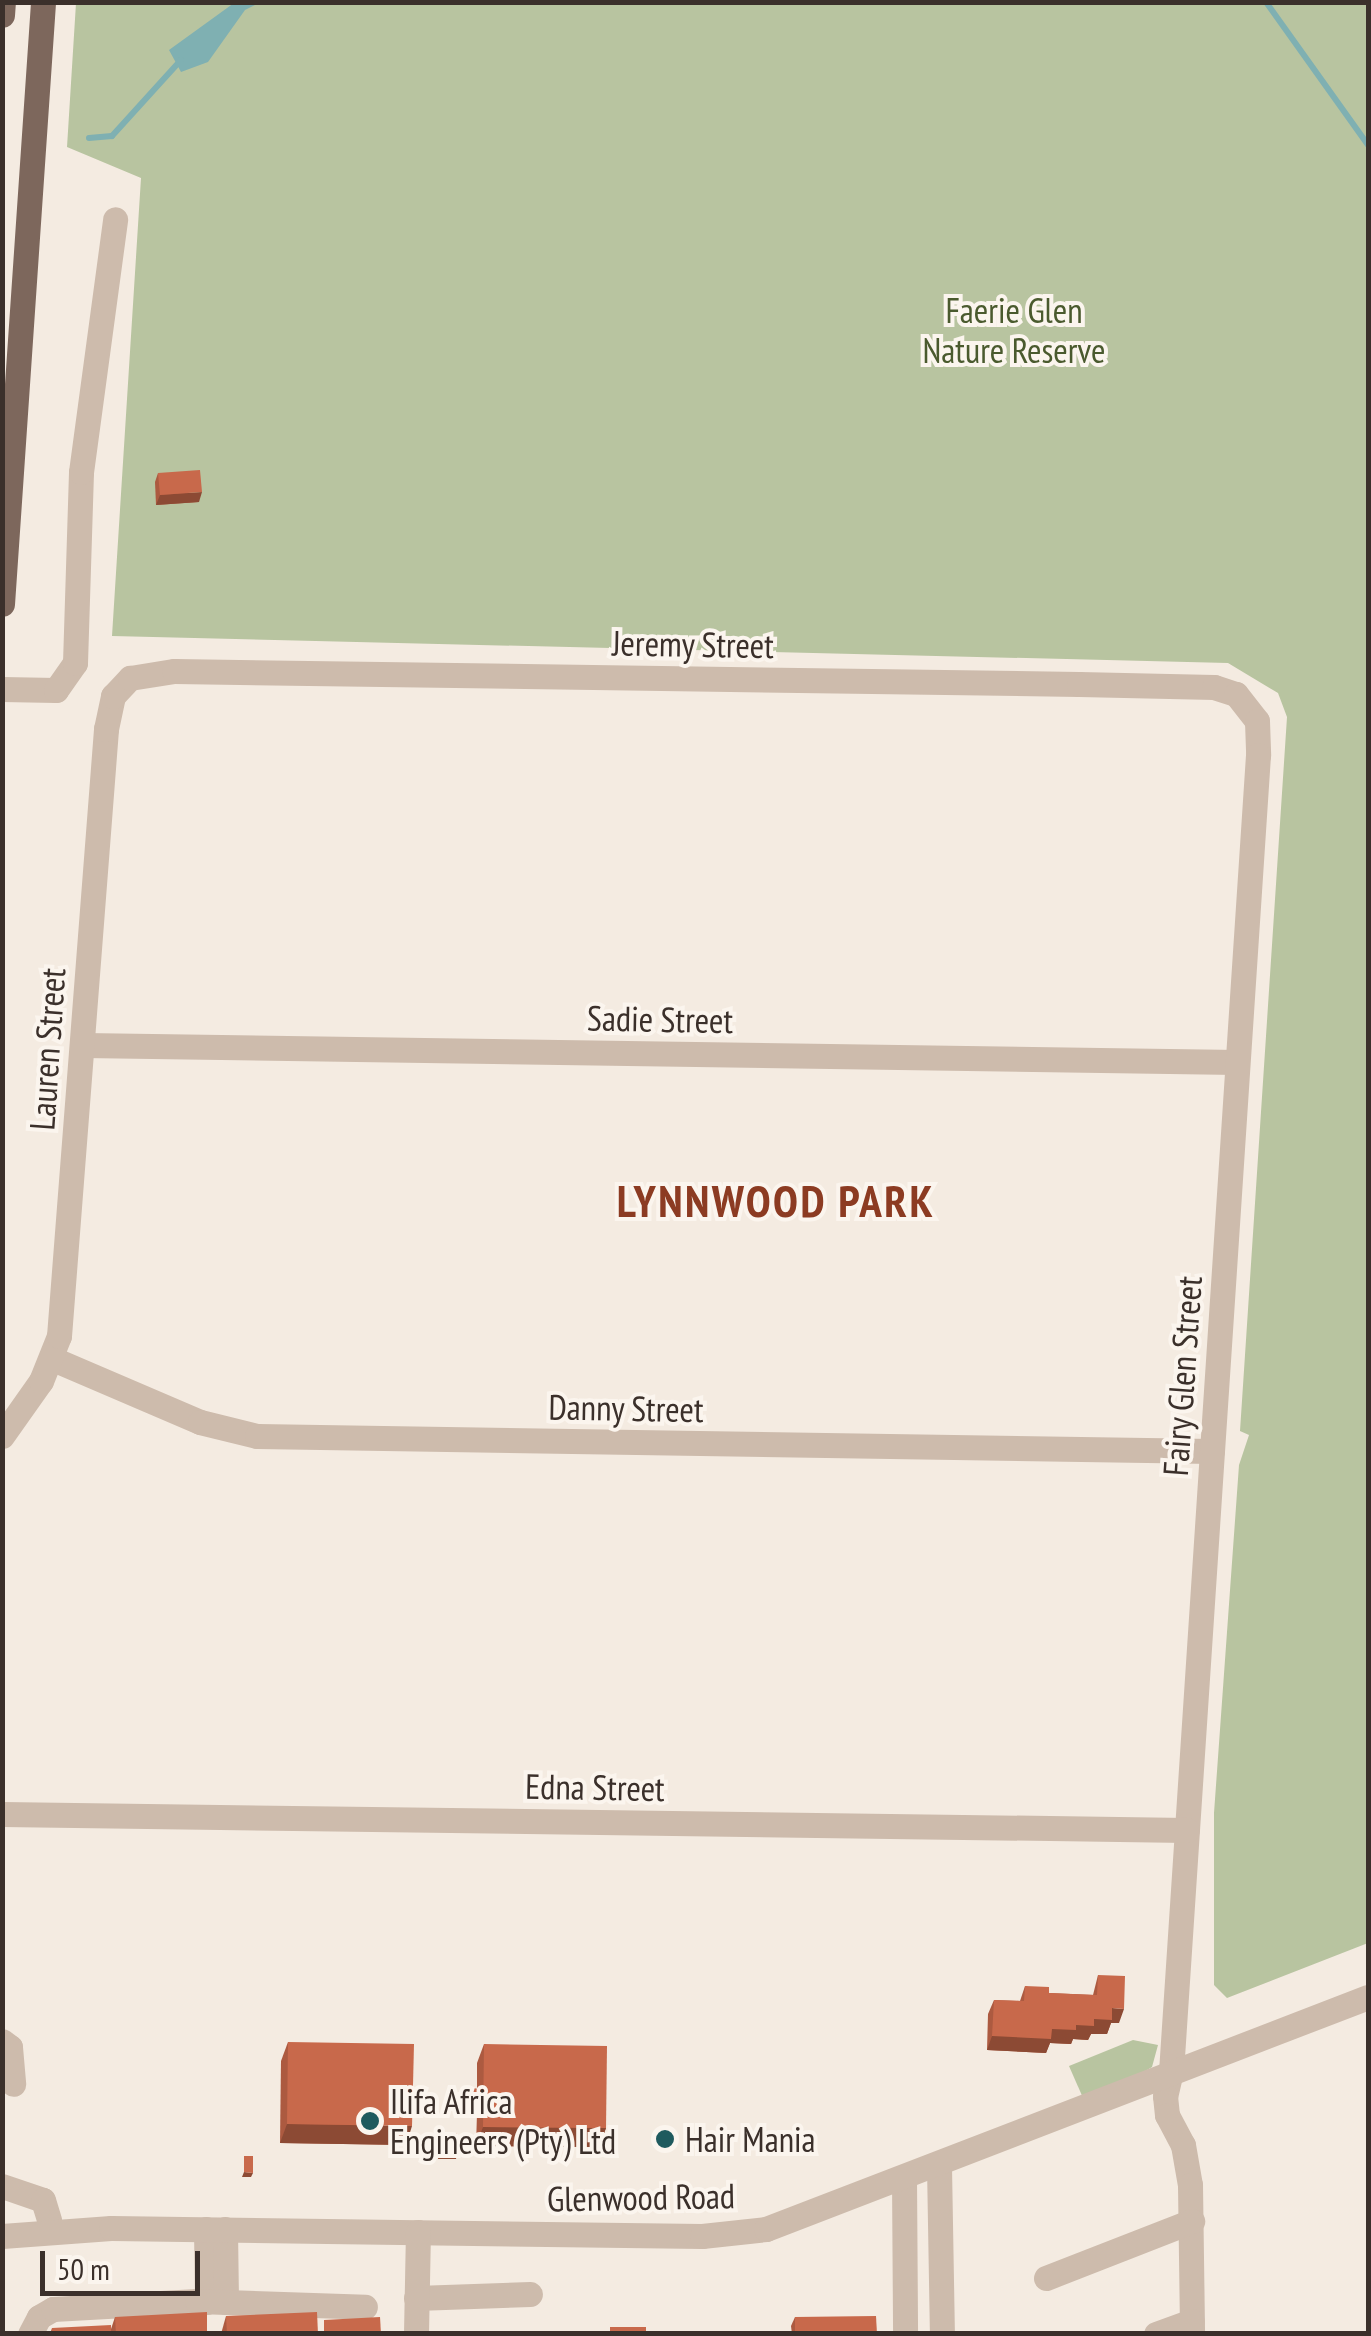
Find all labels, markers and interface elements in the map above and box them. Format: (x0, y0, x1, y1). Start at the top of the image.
park label: Faerie Glen Nature Reserve (923, 289, 1105, 371)
street label: Jeremy Street (611, 622, 775, 666)
street label: Lauren Street (20, 966, 74, 1132)
street label: Sadie Street (587, 997, 733, 1041)
district label: LYNNWOOD PARK (616, 1174, 936, 1228)
street label: Fairy Glen Street (1154, 1274, 1210, 1478)
street label: Danny Street (548, 1386, 704, 1430)
street label: Edna Street (525, 1765, 665, 1809)
place label: Ilifa Africa Engineers (Pty) Ltd (390, 2080, 616, 2162)
marker: Ilifa Africa Engineers (Pty) Ltd (359, 2110, 381, 2132)
place label: Hair Mania (685, 2118, 816, 2160)
marker: Hair Mania (654, 2128, 676, 2150)
street label: Glenwood Road (547, 2174, 735, 2220)
scale bar (45, 2231, 205, 2293)
text: 50 m (57, 2249, 110, 2288)

